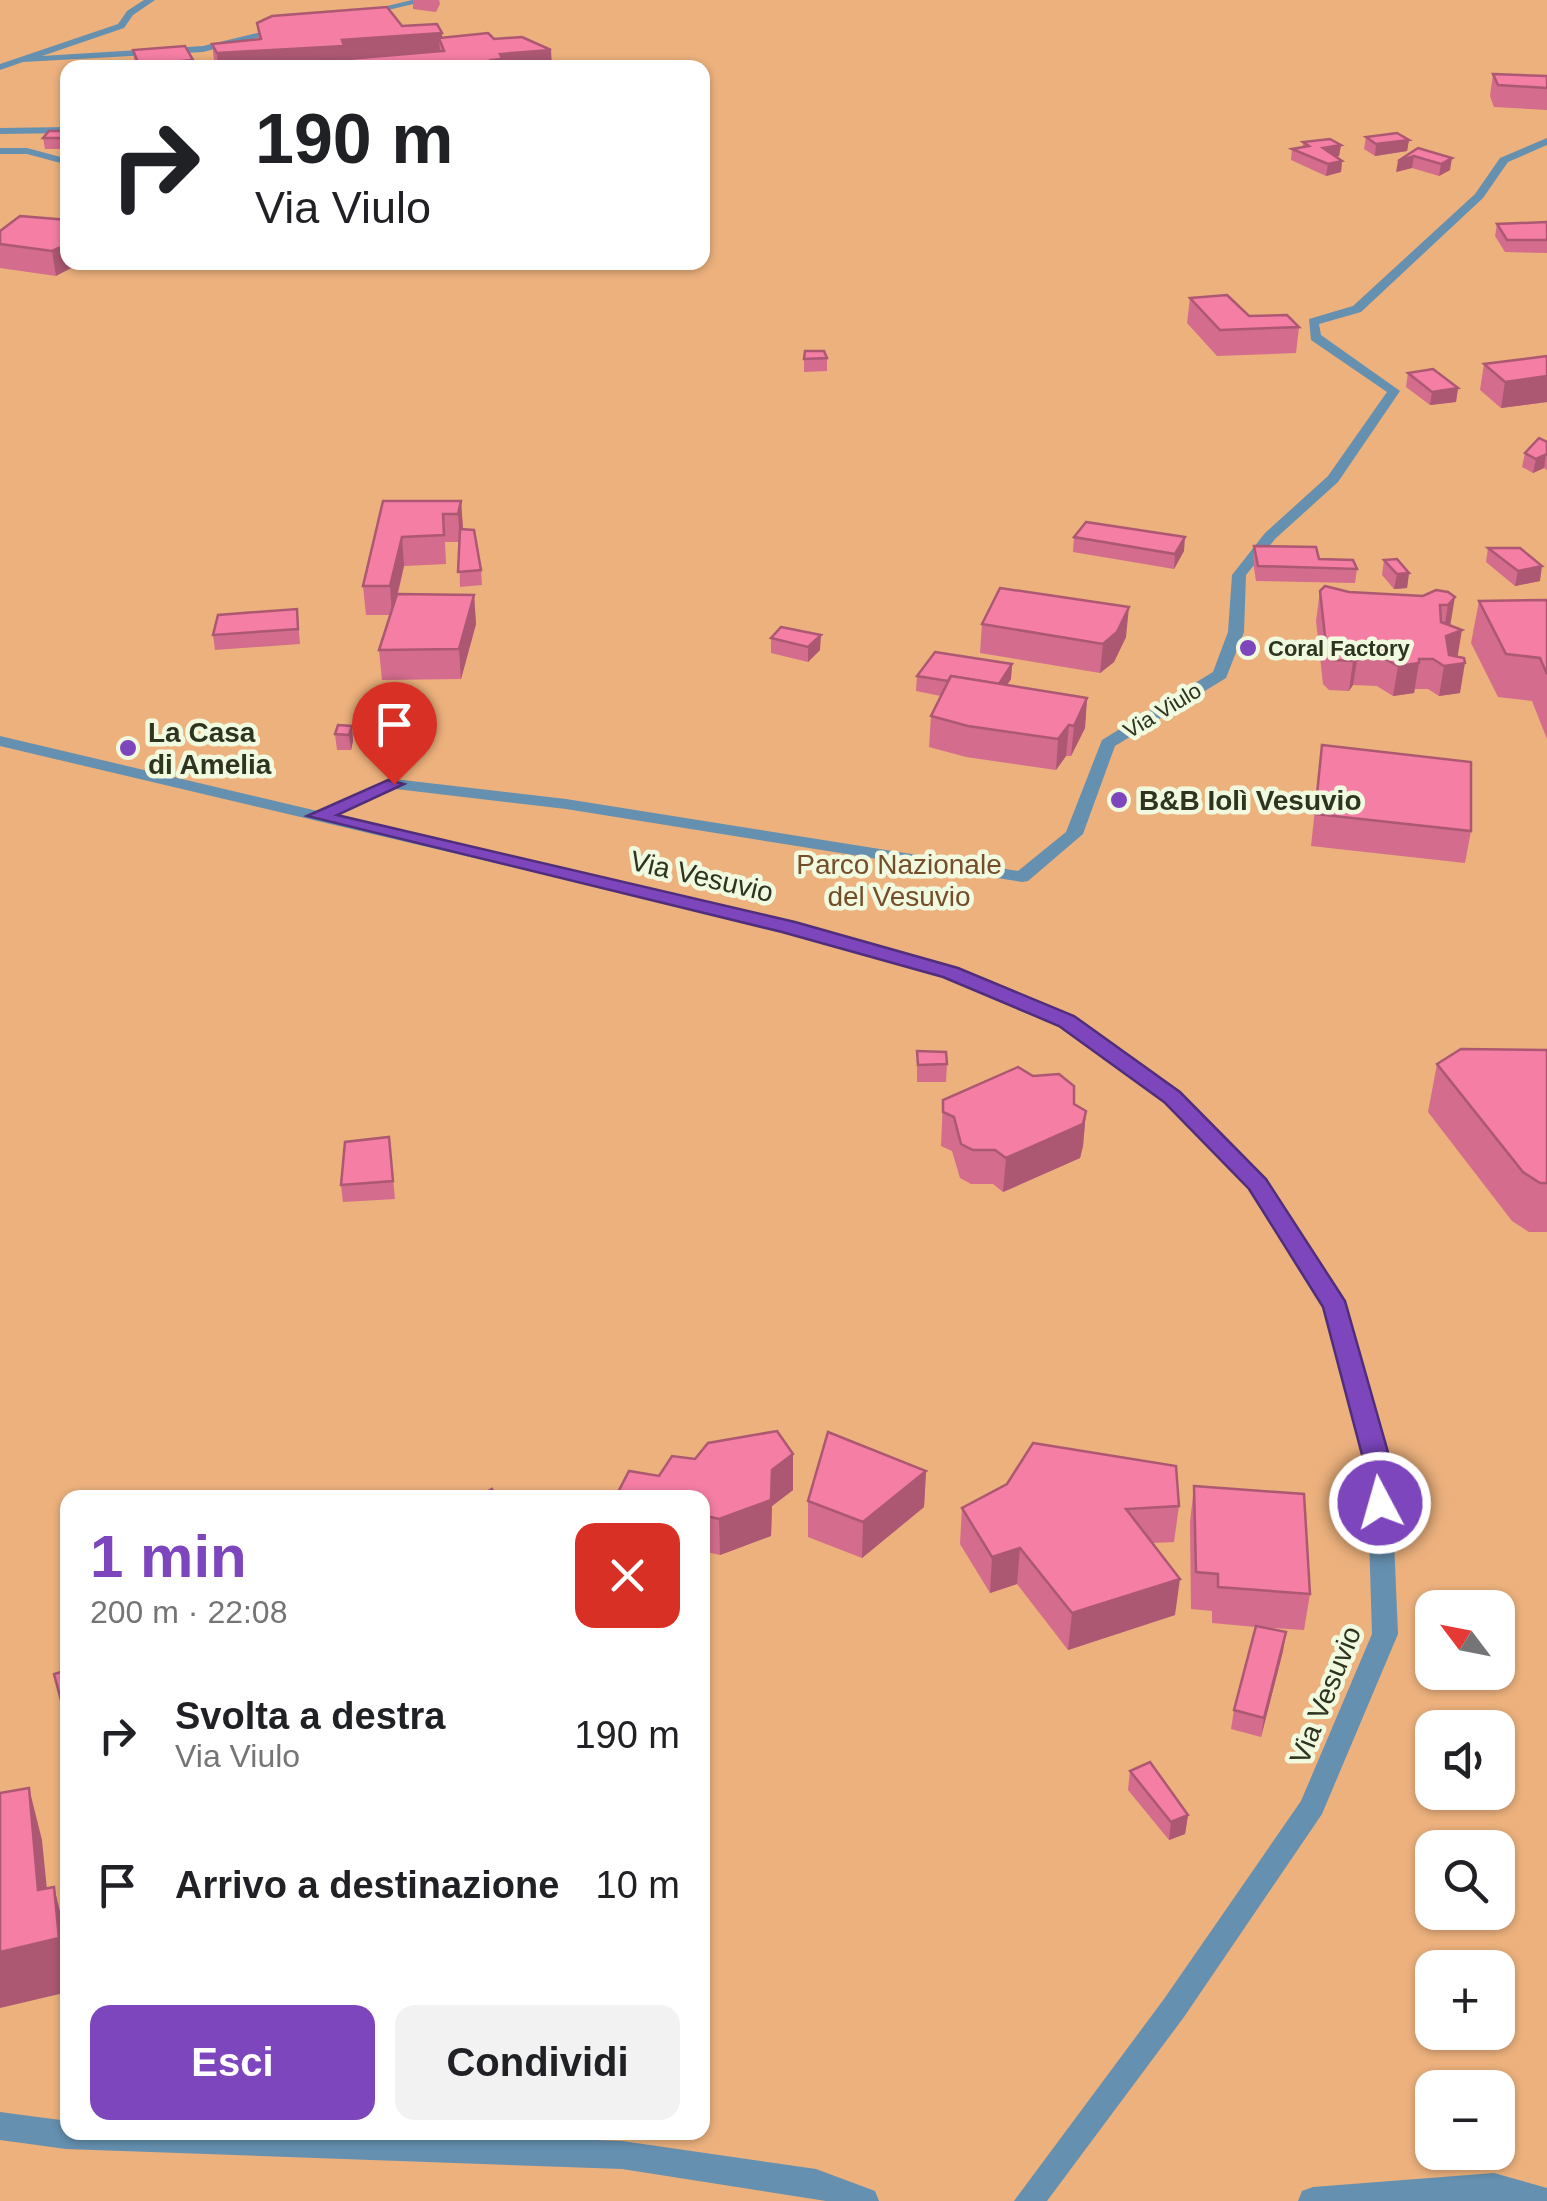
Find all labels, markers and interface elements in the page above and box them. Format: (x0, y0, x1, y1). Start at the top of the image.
icon: right (90, 100, 220, 230)
text: 190 m (255, 100, 453, 178)
text: Via Viulo (255, 182, 431, 233)
place label: Coral Factory (1268, 636, 1411, 661)
marker: Coral Factory (1237, 637, 1259, 659)
street label: Via Viulo (1119, 678, 1206, 743)
pin (352, 682, 437, 785)
icon: arrive (367, 697, 422, 752)
place label: La Casa di Amelia (148, 717, 272, 780)
marker: La Casa di Amelia (117, 737, 139, 759)
place label: B&B Iolì Vesuvio (1139, 785, 1362, 816)
marker: B&B Iolì Vesuvio (1108, 789, 1130, 811)
street label: Via Vesuvio (627, 845, 776, 908)
park label: Parco Nazionale del Vesuvio (796, 849, 1002, 912)
position arrow (1328, 1451, 1432, 1555)
text: 1 min (90, 1523, 247, 1590)
button: close (575, 1523, 680, 1628)
north arrow (1415, 1590, 1515, 1690)
map controls (1415, 1590, 1515, 2170)
text: 200 m · 22:08 (90, 1594, 287, 1630)
street label: Via Vesuvio (1284, 1622, 1367, 1769)
text: Svolta a destra (175, 1695, 445, 1737)
icon: right (90, 1708, 145, 1763)
button: sound (1415, 1710, 1515, 1810)
text: 190 m (574, 1714, 680, 1756)
text: Via Viulo (175, 1738, 300, 1774)
button: search (1415, 1830, 1515, 1930)
icon: arrive (90, 1858, 145, 1913)
text: Arrivo a destinazione (175, 1864, 559, 1906)
text: 10 m (596, 1864, 680, 1906)
button: + (1415, 1950, 1515, 2050)
button: Esci (90, 2005, 375, 2120)
button: Condividi (395, 2005, 680, 2120)
button: − (1415, 2070, 1515, 2170)

